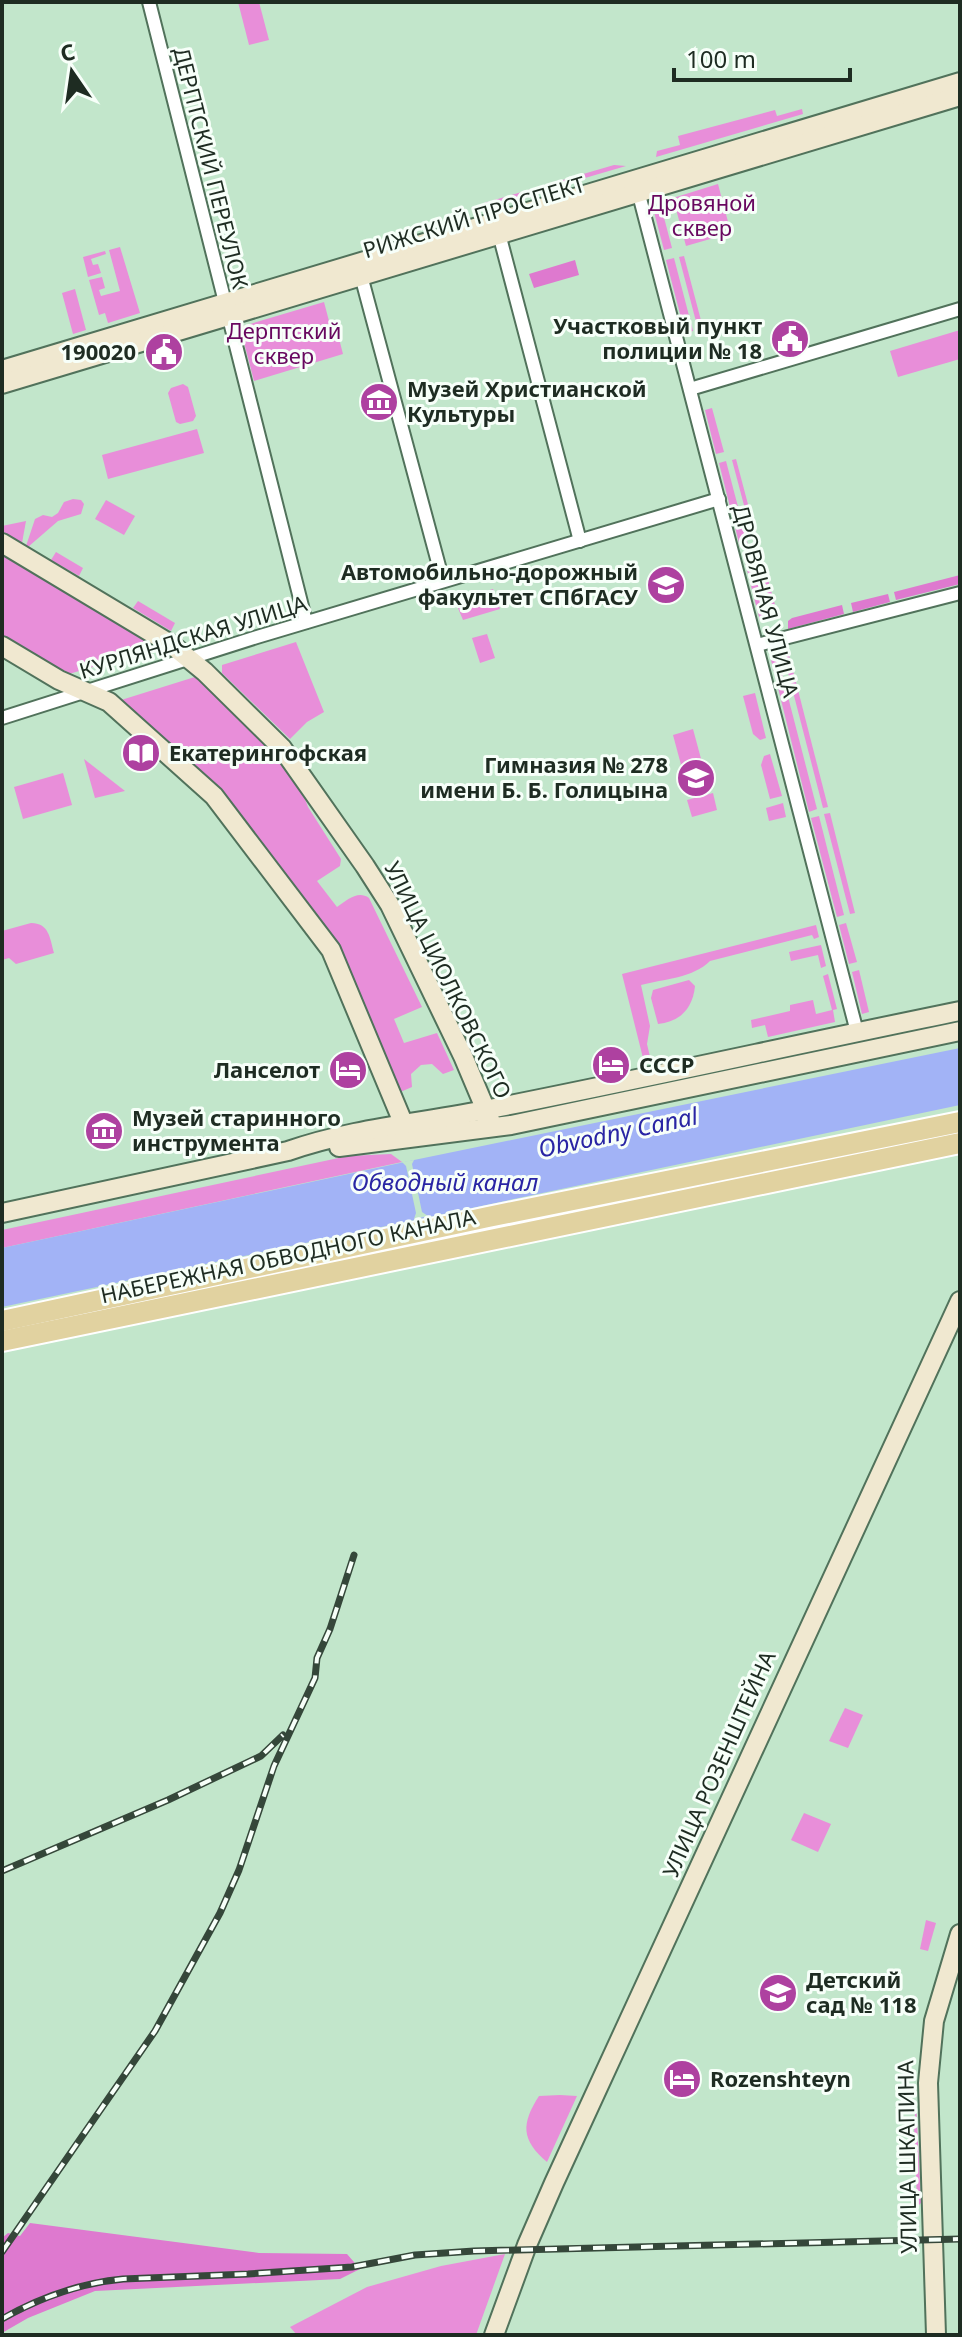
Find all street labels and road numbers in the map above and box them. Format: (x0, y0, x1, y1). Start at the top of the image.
street label: ДЕРПТСКИЙ ПЕРЕУЛОК (167, 44, 257, 292)
street label: РИЖСКИЙ ПРОСПЕКТ (359, 168, 588, 264)
street label: ДРОВЯНАЯ УЛИЦА (727, 501, 807, 701)
street label: КУРЛЯНДСКАЯ УЛИЦА (75, 587, 311, 685)
street label: УЛИЦА ЦИОЛКОВСКОГО (378, 856, 519, 1103)
street label: НАБЕРЕЖНАЯ ОБВОДНОГО КАНАЛА (98, 1200, 479, 1309)
street label: УЛИЦА РОЗЕНШТЕЙНА (655, 1645, 782, 1882)
street label: УЛИЦА ШКАПИНА (889, 2059, 923, 2254)

